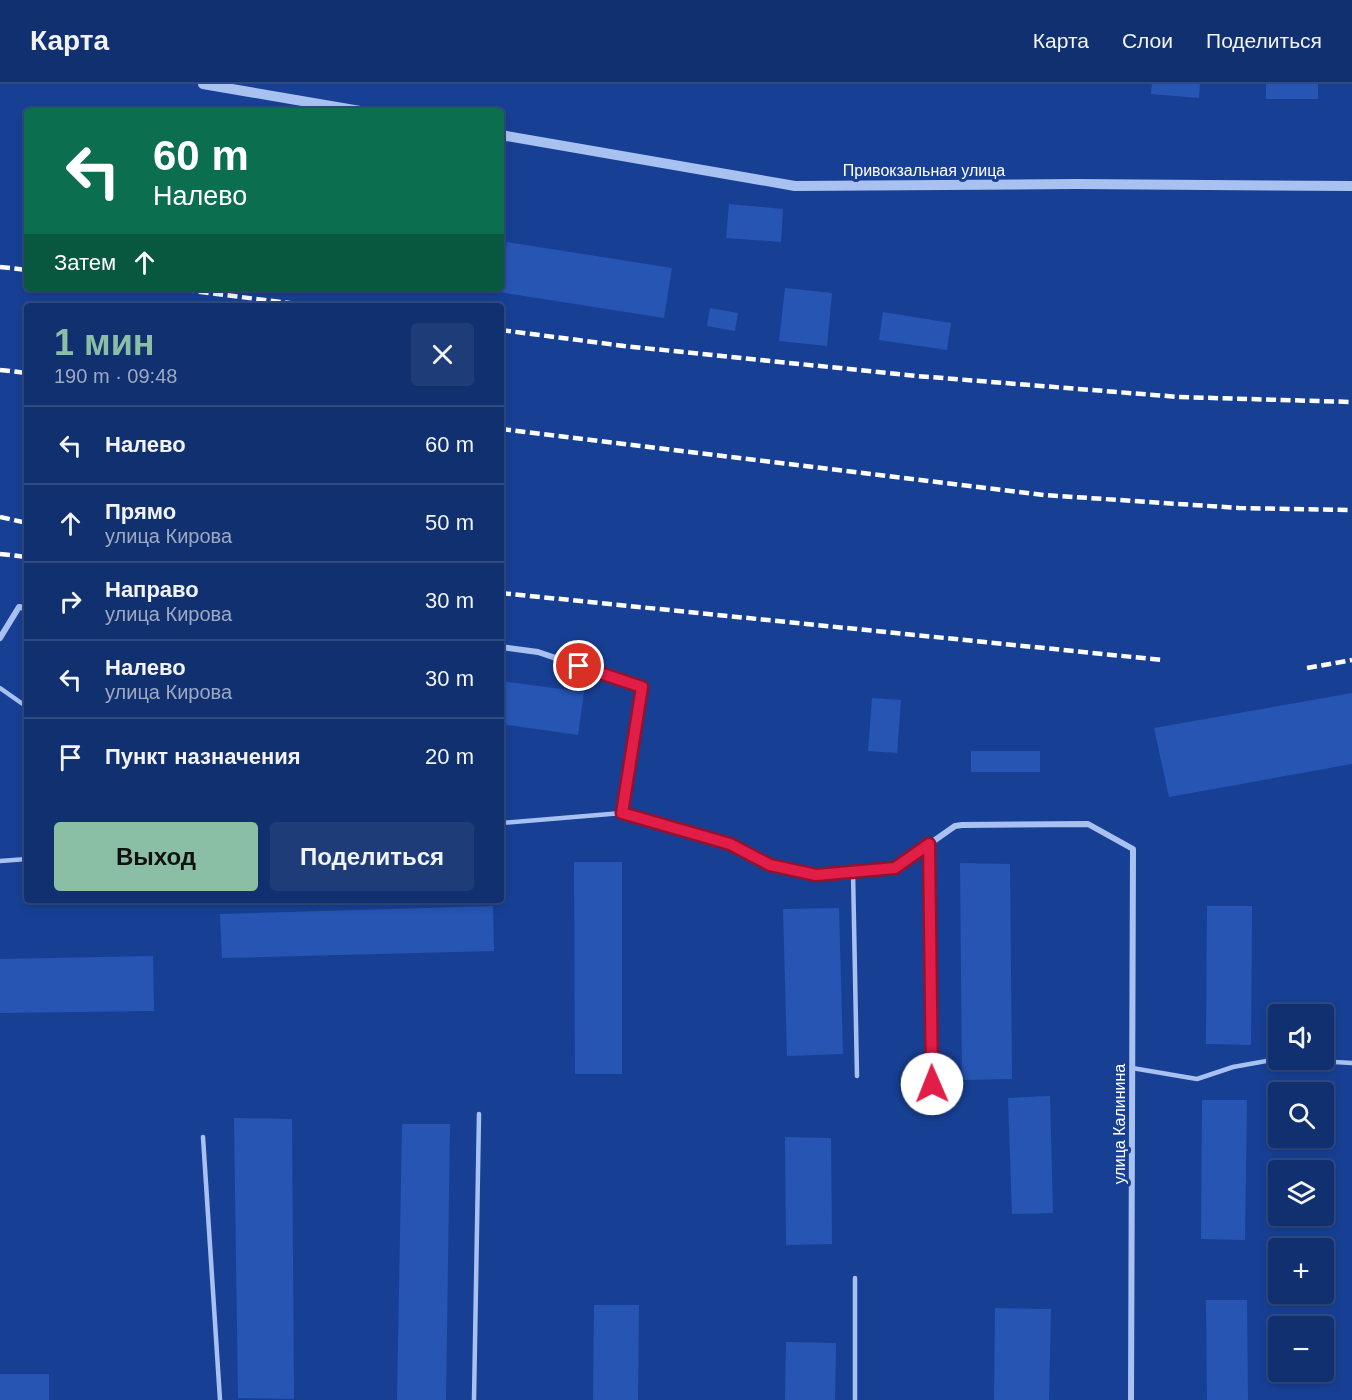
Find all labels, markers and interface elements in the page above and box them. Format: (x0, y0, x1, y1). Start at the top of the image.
text: Карта (30, 25, 109, 56)
text: Карта (1033, 29, 1089, 52)
text: Слои (1122, 29, 1173, 52)
text: Поделиться (1206, 29, 1322, 52)
icon: left (54, 132, 132, 210)
text: 60 m (153, 132, 249, 179)
street label: Привокзальная улица (843, 162, 1005, 179)
text: Налево (153, 181, 247, 211)
icon: ahead (128, 246, 161, 279)
text: Затем (54, 250, 116, 275)
text: 1 мин (54, 322, 155, 363)
button: close (411, 323, 474, 386)
text: 190 m · 09:48 (54, 365, 177, 387)
icon: left (54, 429, 87, 462)
text: Налево (105, 432, 186, 457)
text: 60 m (425, 432, 474, 457)
text: Прямо (105, 499, 176, 524)
icon: ahead (54, 507, 87, 540)
text: 50 m (425, 510, 474, 535)
text: улица Кирова (105, 525, 232, 547)
text: Направо (105, 577, 199, 602)
icon: right (54, 585, 87, 618)
text: 30 m (425, 588, 474, 613)
text: улица Кирова (105, 603, 232, 625)
pin (553, 640, 604, 691)
icon: arrive (562, 649, 595, 682)
text: Налево (105, 655, 186, 680)
icon: left (54, 663, 87, 696)
text: 30 m (425, 666, 474, 691)
text: улица Кирова (105, 681, 232, 703)
icon: arrive (54, 741, 87, 774)
text: Пункт назначения (105, 744, 301, 769)
text: 20 m (425, 744, 474, 769)
button: Выход (54, 822, 258, 891)
button: Поделиться (270, 822, 474, 891)
map controls (1268, 1004, 1334, 1382)
button: sound (1268, 1004, 1334, 1070)
position arrow (900, 1052, 964, 1116)
street label: улица Калинина (1111, 1064, 1128, 1184)
button: search (1268, 1082, 1334, 1148)
button: layers (1268, 1160, 1334, 1226)
button: + (1268, 1238, 1334, 1304)
button: − (1268, 1316, 1334, 1382)

